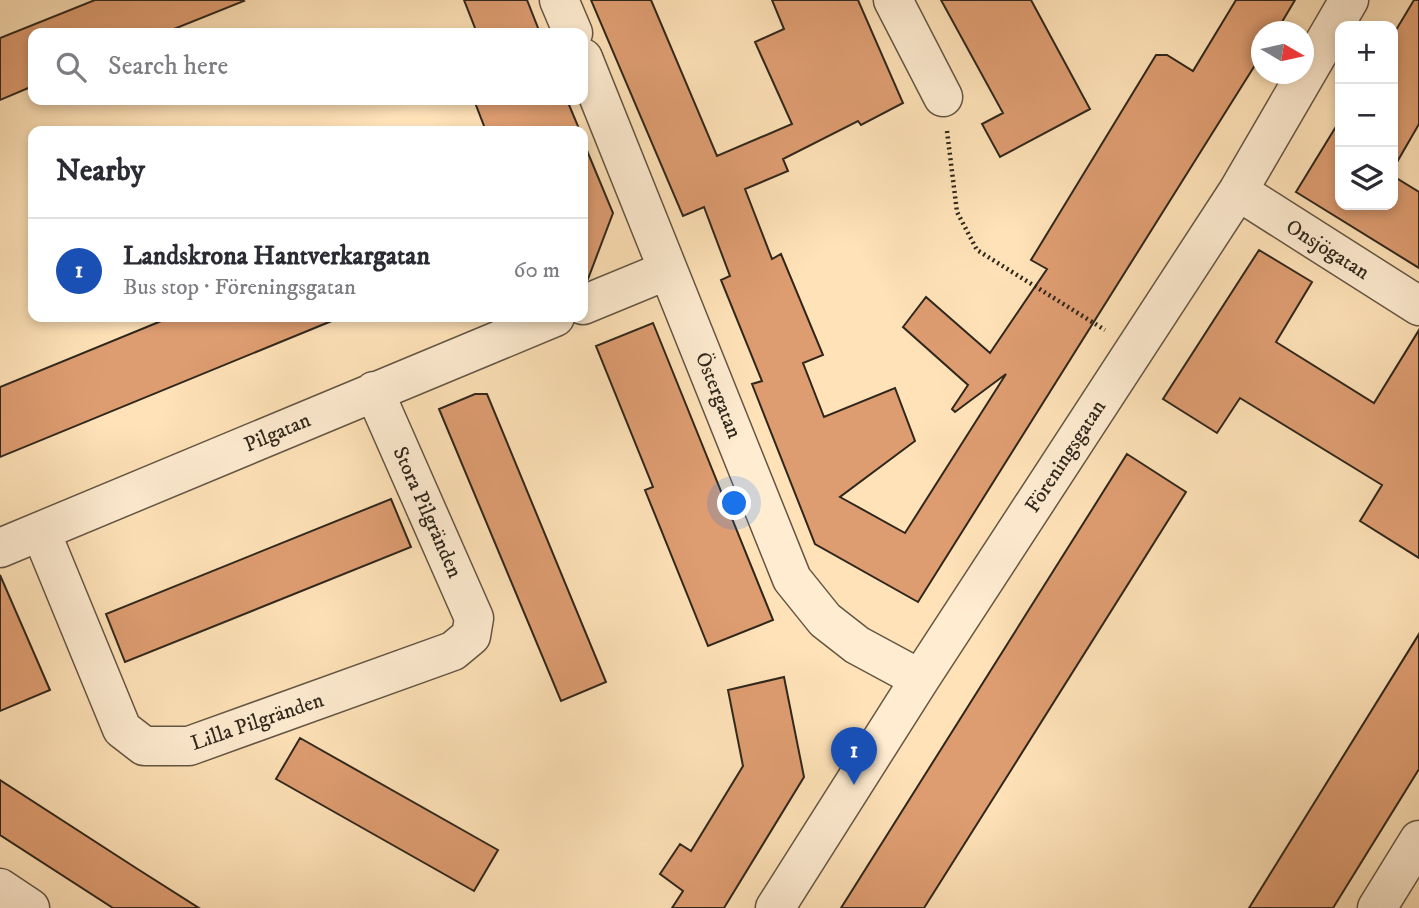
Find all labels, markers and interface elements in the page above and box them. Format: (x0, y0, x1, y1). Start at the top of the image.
north arrow (1251, 21, 1314, 84)
map controls (1335, 21, 1398, 210)
button: + (1335, 21, 1398, 84)
search box (28, 28, 588, 105)
icon: search (52, 48, 90, 86)
text: Search here (108, 50, 228, 83)
button: − (1335, 84, 1398, 147)
button: layers (1335, 147, 1398, 210)
text: Nearby (56, 153, 145, 190)
street label: Onsjögatan (1281, 214, 1374, 286)
text: Landskrona Hantverkargatan (123, 240, 430, 273)
text: 1 (75, 256, 83, 285)
text: 60 m (513, 256, 560, 285)
text: Bus stop · Föreningsgatan (123, 273, 356, 302)
street label: Östergatan (689, 348, 748, 442)
street label: Föreningsgatan (1020, 395, 1112, 518)
street label: Pilgatan (240, 407, 315, 459)
street label: Stora Pilgränden (387, 443, 468, 582)
your location (717, 486, 751, 520)
street label: Lilla Pilgränden (188, 687, 327, 757)
pin: 1 (831, 727, 877, 785)

